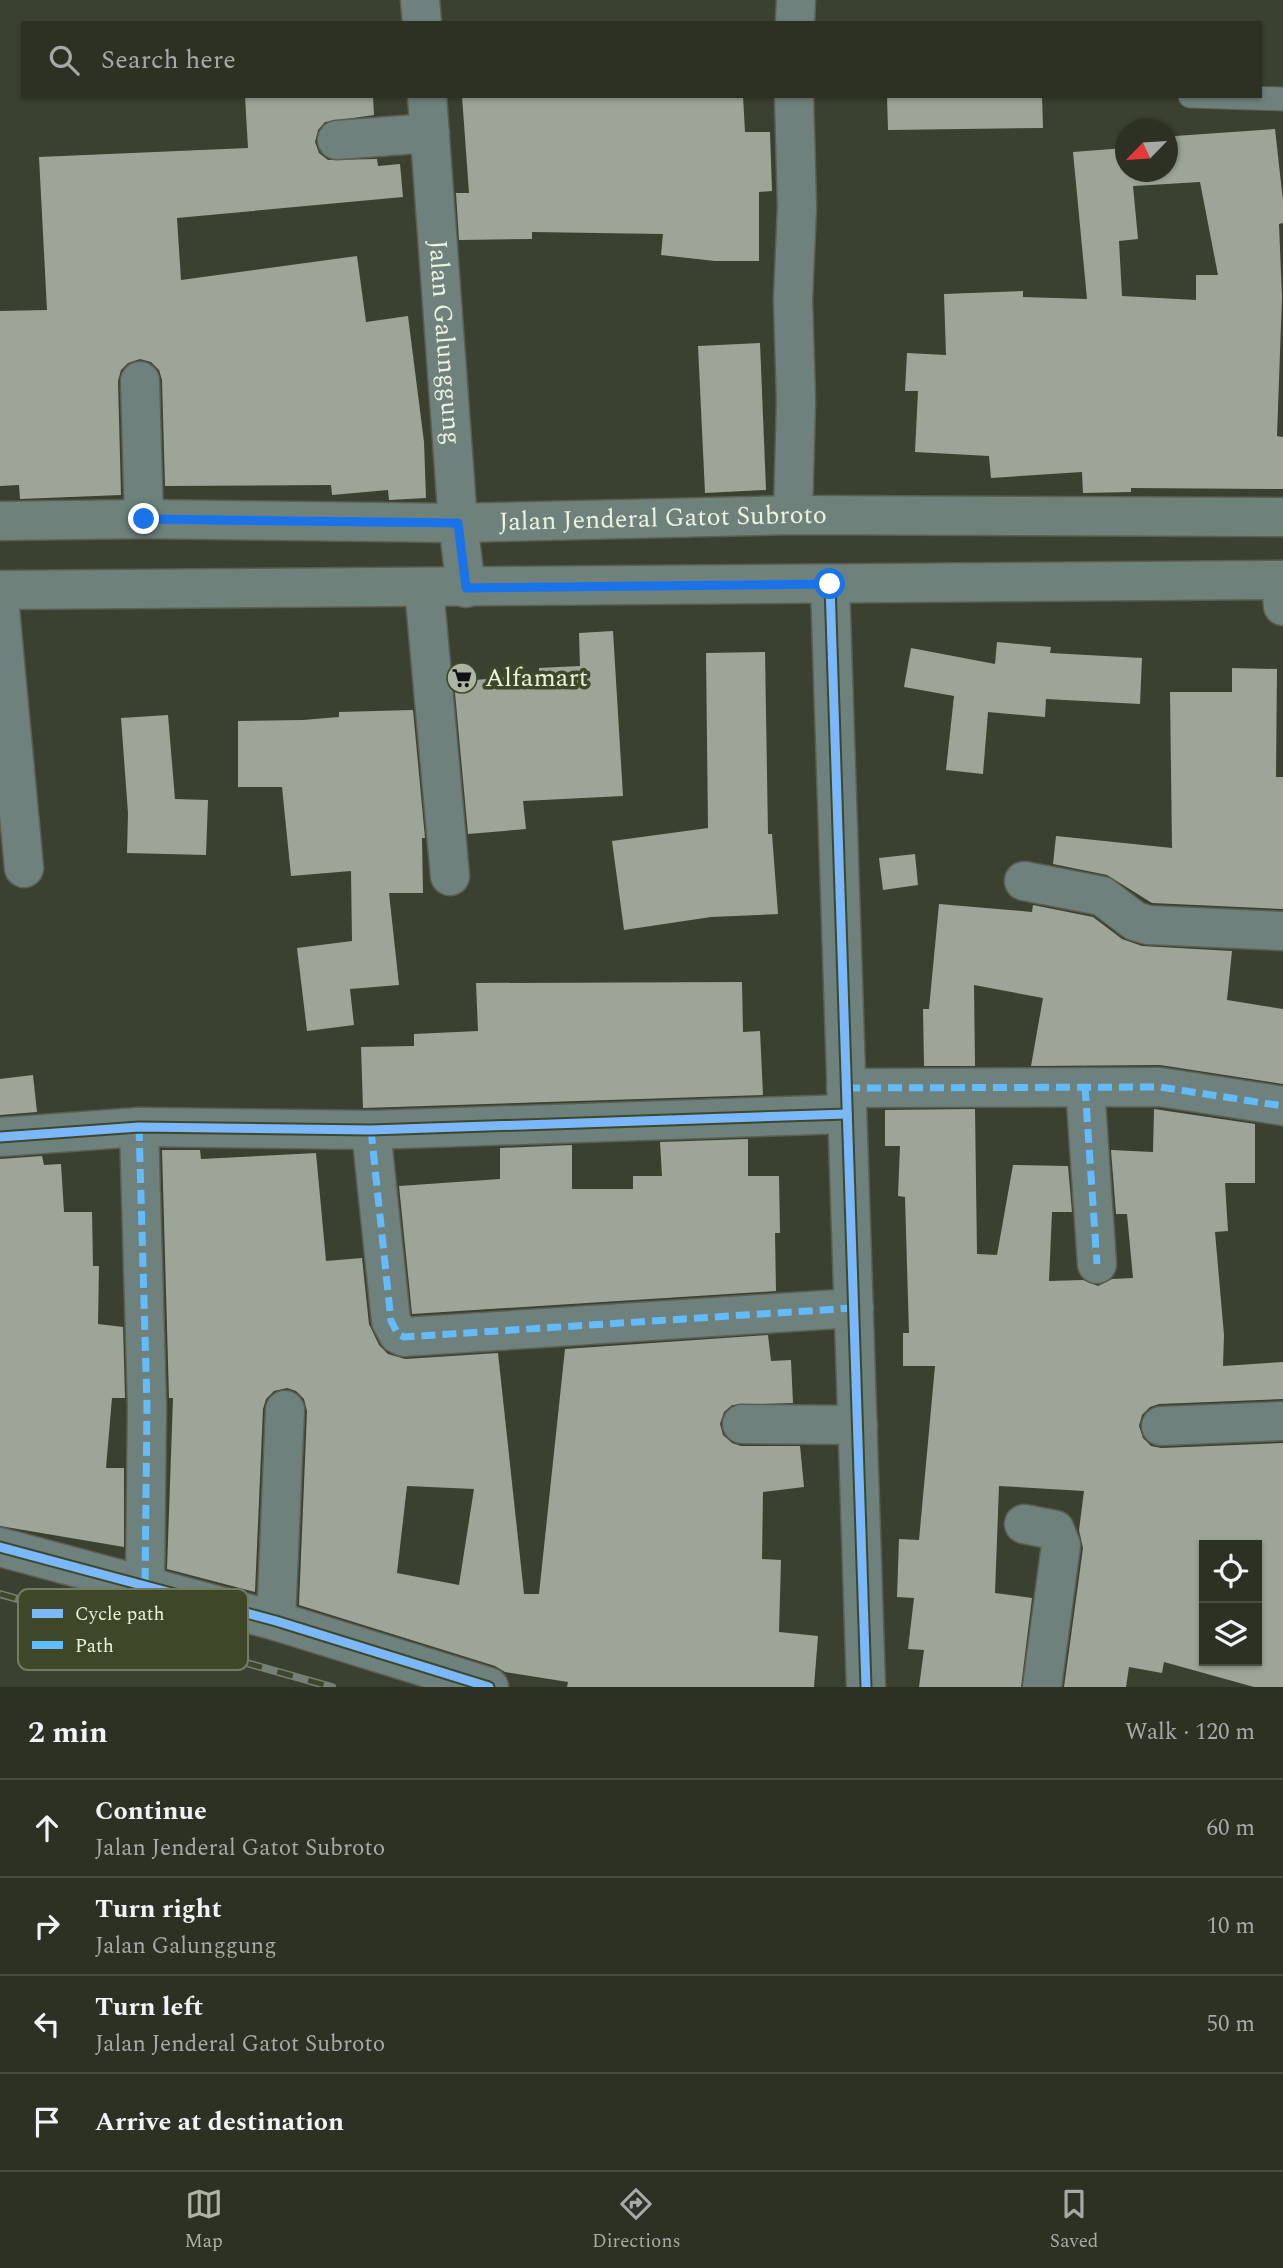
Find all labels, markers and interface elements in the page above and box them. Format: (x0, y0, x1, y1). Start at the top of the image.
search box (21, 21, 1262, 98)
text: Search here (101, 40, 236, 80)
icon: search (45, 41, 83, 79)
north arrow (1115, 119, 1178, 182)
street label: Jalan Galunggung (417, 238, 472, 446)
street label: Jalan Jenderal Gatot Subroto (498, 495, 827, 542)
route end (128, 503, 159, 534)
route start (814, 568, 845, 599)
place label: Alfamart (485, 658, 588, 698)
supermarket icon: Alfamart (445, 661, 479, 695)
map controls (1199, 1540, 1262, 1666)
button: locate (1199, 1540, 1262, 1603)
legend (18, 1589, 248, 1670)
text: Cycle path (75, 1600, 165, 1629)
button: layers (1199, 1603, 1262, 1666)
text: Path (75, 1632, 114, 1661)
text: 2 min (28, 1710, 108, 1756)
text: Walk · 120 m (1125, 1715, 1255, 1750)
text: Continue (95, 1791, 207, 1831)
icon: ahead (28, 1809, 66, 1847)
text: 60 m (1206, 1811, 1255, 1846)
text: Jalan Jenderal Gatot Subroto (95, 1831, 385, 1866)
text: Turn right (95, 1889, 222, 1929)
icon: right (28, 1907, 66, 1945)
text: 10 m (1206, 1909, 1255, 1944)
text: Jalan Galunggung (95, 1929, 277, 1964)
text: Turn left (95, 1987, 203, 2027)
icon: left (28, 2005, 66, 2043)
text: 50 m (1206, 2007, 1255, 2042)
text: Jalan Jenderal Gatot Subroto (95, 2027, 385, 2062)
text: Arrive at destination (95, 2102, 344, 2142)
icon: arrive (28, 2103, 66, 2141)
tab: Map (185, 2185, 223, 2256)
tab: Directions (592, 2185, 681, 2256)
tab: Saved (1050, 2185, 1098, 2256)

